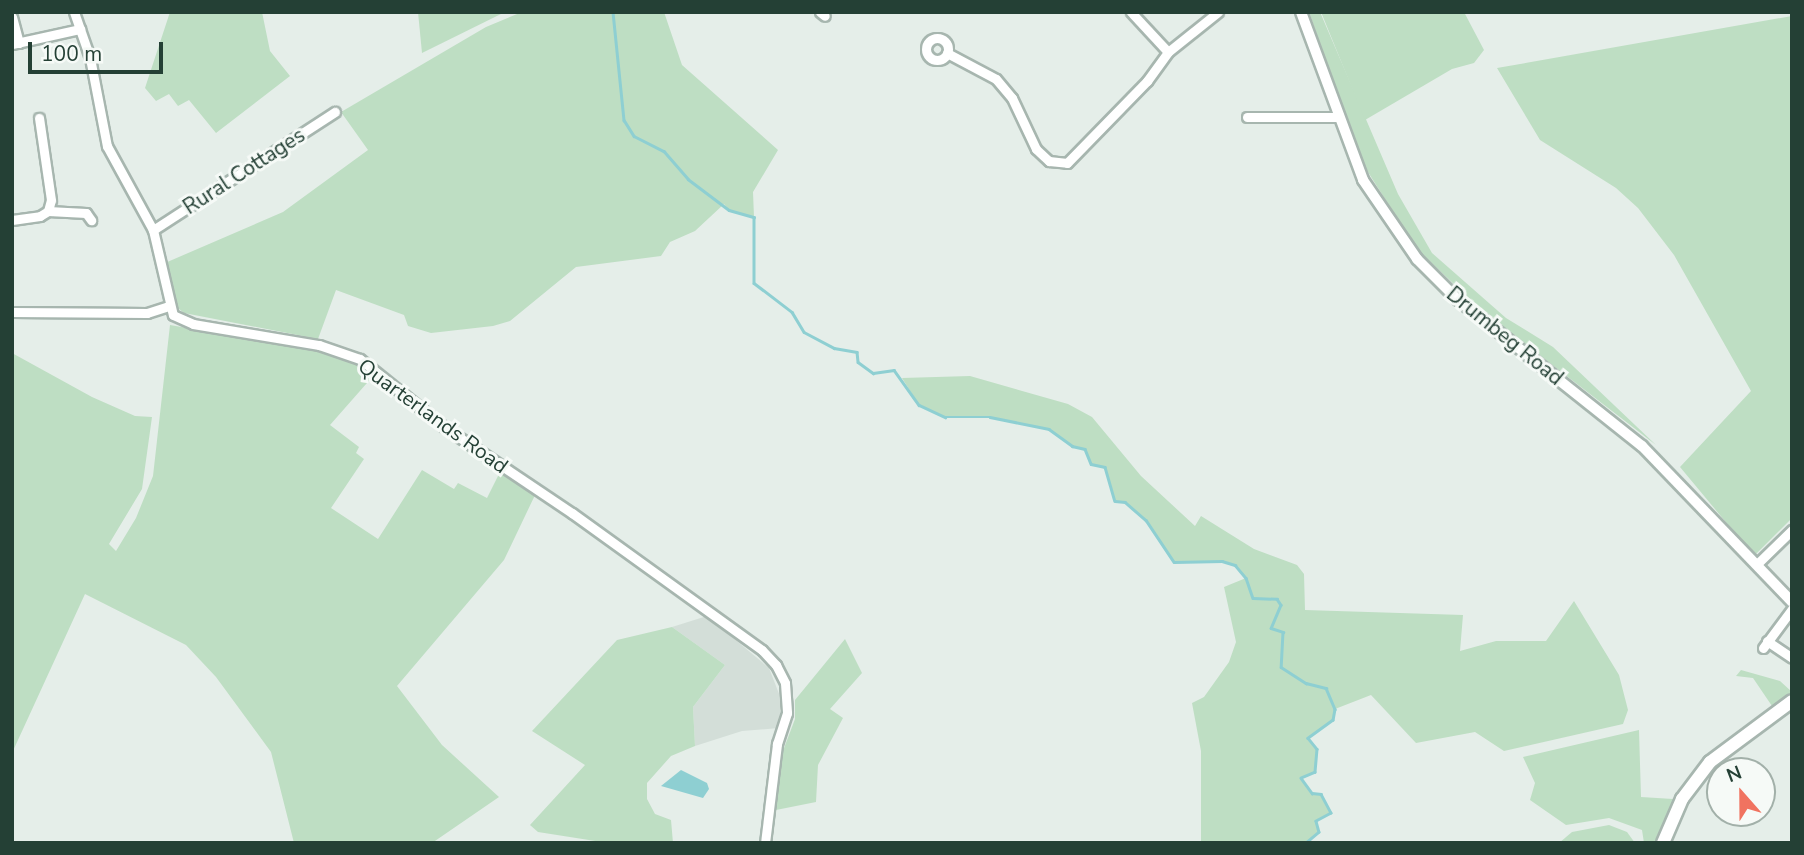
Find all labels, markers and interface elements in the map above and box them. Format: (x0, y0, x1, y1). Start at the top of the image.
scale bar (32, 28, 166, 72)
text: 100 m (41, 40, 102, 68)
street label: Rural Cottages (178, 122, 310, 220)
street label: Drumbeg Road (1442, 281, 1568, 391)
street label: Quarterlands Road (353, 353, 513, 479)
north arrow (1706, 757, 1776, 827)
text: N (1723, 760, 1745, 789)

